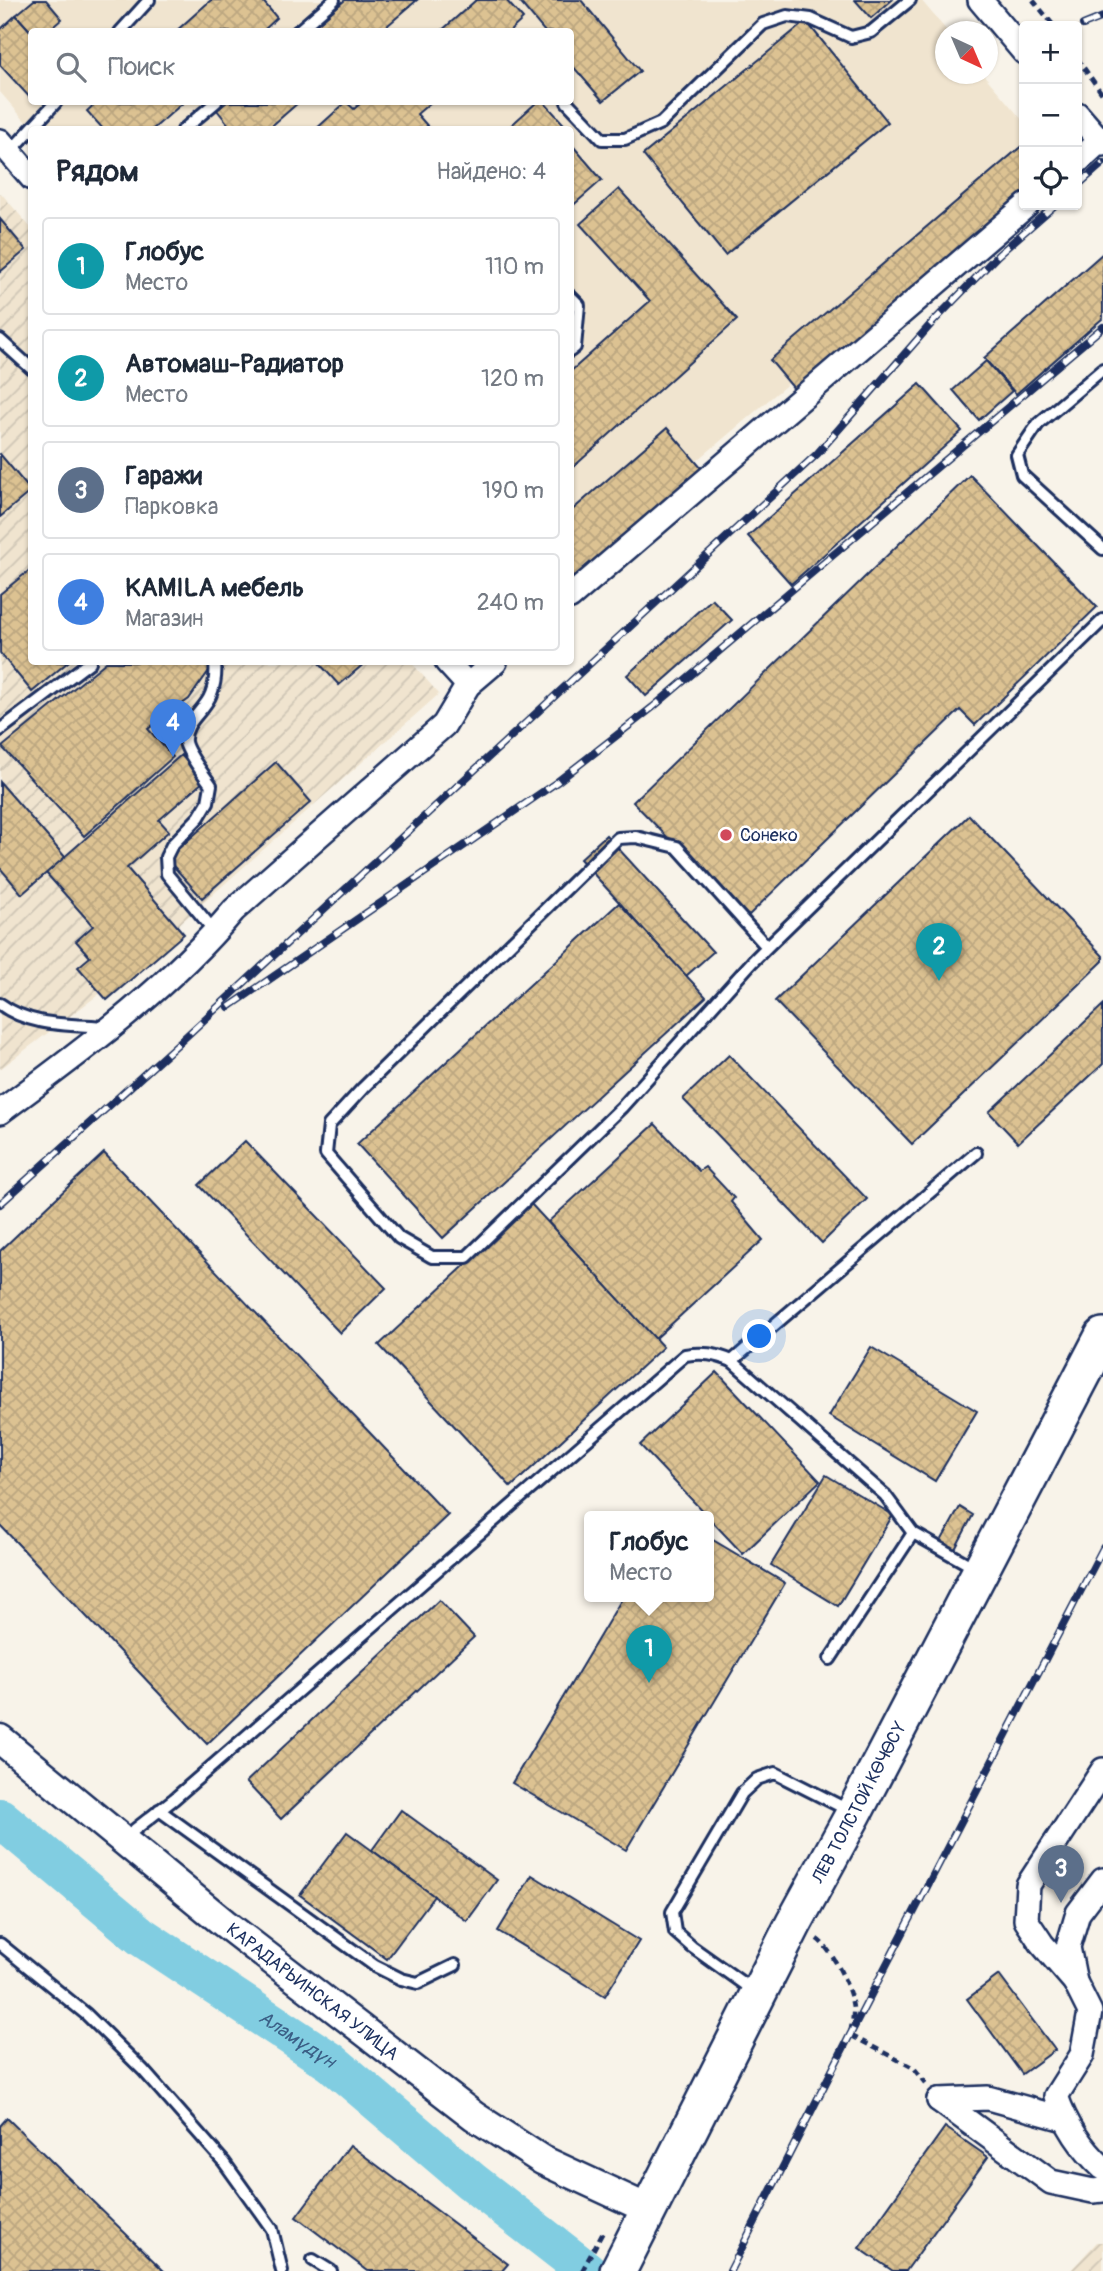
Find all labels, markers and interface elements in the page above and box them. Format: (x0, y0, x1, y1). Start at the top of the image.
north arrow (935, 21, 998, 84)
map controls (1019, 21, 1082, 210)
button: + (1019, 21, 1082, 84)
search box (28, 28, 574, 105)
icon: search (52, 48, 90, 86)
text: Поиск (108, 51, 176, 83)
button: − (1019, 84, 1082, 147)
button: locate (1019, 147, 1082, 210)
text: Рядом (56, 153, 139, 190)
text: Найдено: 4 (436, 157, 546, 186)
text: Глобус (125, 236, 204, 268)
text: 1 (77, 252, 86, 281)
text: 110 m (485, 252, 544, 281)
text: Место (125, 268, 188, 297)
text: Автомаш-Радиатор (125, 348, 344, 380)
text: 2 (75, 364, 87, 393)
text: 120 m (481, 364, 544, 393)
text: Место (125, 380, 188, 409)
text: Гаражи (125, 460, 202, 492)
text: 3 (75, 476, 87, 505)
text: 190 m (482, 476, 544, 505)
text: Парковка (125, 492, 218, 521)
text: KAMILA мебель (125, 572, 304, 604)
text: 4 (74, 588, 88, 617)
text: 240 m (477, 588, 544, 617)
text: Магазин (125, 604, 204, 633)
pin: 4 (150, 699, 196, 757)
place label: Сонеко (740, 824, 798, 847)
marker: Сонеко (718, 827, 734, 843)
pin: 2 (916, 923, 962, 981)
your location (742, 1319, 776, 1353)
popup (584, 1511, 714, 1602)
text: Глобус (609, 1526, 689, 1558)
text: Место (609, 1558, 672, 1587)
pin: 1 (626, 1625, 672, 1683)
street label: ЛЕВ ТОЛСТОЙ КӨЧӨСҮ (806, 1717, 911, 1888)
pin: 3 (1038, 1845, 1084, 1903)
street label: КАРАДАРЬИНСКАЯ УЛИЦА (222, 1918, 404, 2065)
water label: Аламүдүн (254, 2006, 342, 2075)

